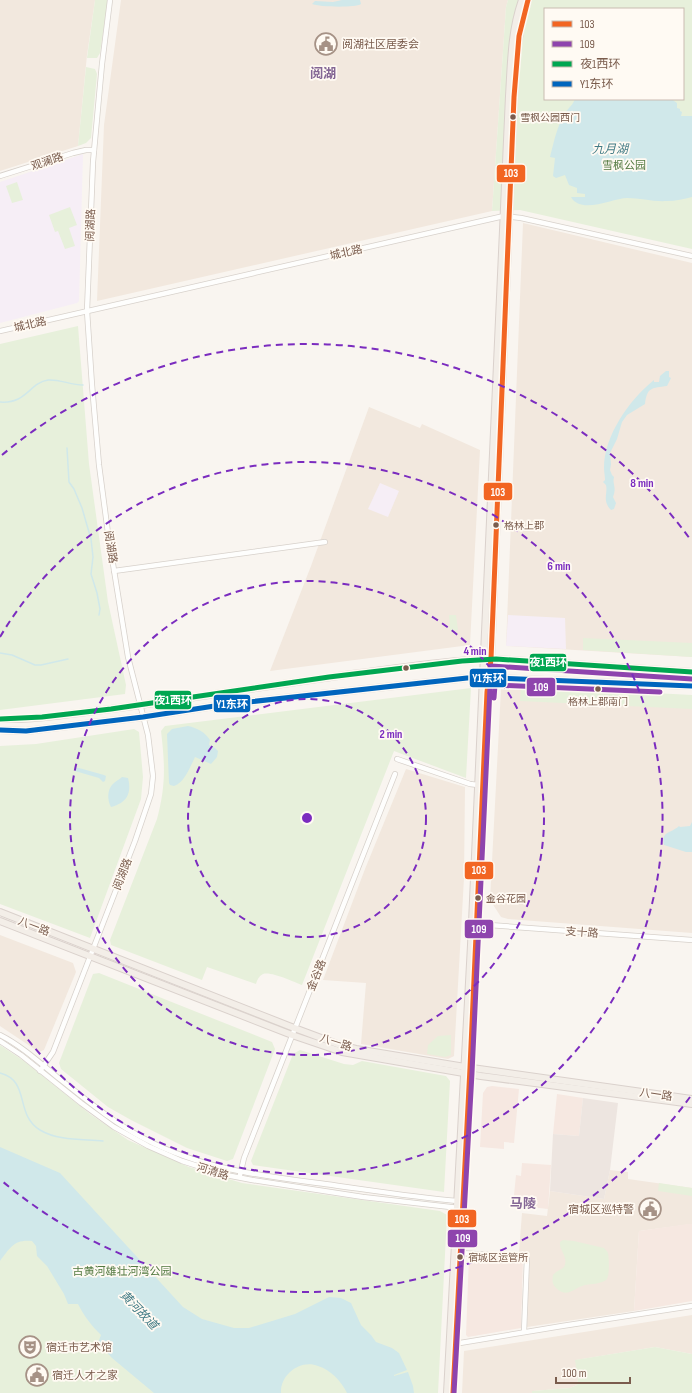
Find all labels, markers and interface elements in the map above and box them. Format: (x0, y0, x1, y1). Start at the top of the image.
legend (544, 8, 684, 100)
text: 103 (580, 17, 595, 32)
public building icon: 阅湖社区居委会 (313, 31, 339, 57)
text: 109 (580, 37, 595, 52)
place label: 阅湖社区居委会 (342, 38, 419, 51)
text: 夜1西环 (580, 57, 620, 72)
district label: 阅湖 (310, 66, 336, 82)
text: Y1东环 (580, 77, 613, 92)
marker: 雪枫公园西门 (508, 112, 518, 122)
place label: 雪枫公园西门 (520, 112, 580, 124)
water label: 九月湖 (592, 142, 630, 157)
street label: 观澜路 (29, 150, 65, 173)
park label: 雪枫公园 (602, 159, 646, 172)
line badge: 103 (496, 164, 526, 183)
text: 103 (504, 167, 518, 180)
street label: 阅湖路 (83, 208, 98, 242)
street label: 城北路 (329, 242, 364, 263)
street label: 城北路 (13, 314, 48, 335)
text: 8 min (630, 476, 654, 491)
line badge: 103 (483, 482, 513, 501)
text: 103 (491, 486, 505, 499)
marker: 格林上郡 (491, 520, 501, 530)
place label: 格林上郡 (504, 520, 544, 532)
street label: 阅湖路 (102, 530, 120, 564)
text: 6 min (547, 559, 571, 574)
text: 4 min (463, 644, 487, 659)
line badge: 夜1西环 (529, 653, 567, 672)
text: 夜1西环 (529, 656, 568, 669)
unlabelled marker (401, 663, 411, 673)
line badge: Y1东环 (469, 668, 507, 688)
text: Y1东环 (472, 672, 505, 685)
line badge: 109 (526, 677, 556, 697)
text: 109 (534, 681, 548, 694)
marker: 格林上郡南门 (593, 684, 603, 694)
line badge: 夜1西环 (154, 690, 192, 710)
text: 夜1西环 (154, 694, 193, 707)
line badge: Y1东环 (213, 694, 251, 713)
place label: 格林上郡南门 (568, 696, 628, 708)
text: Y1东环 (216, 698, 249, 711)
text: 2 min (380, 727, 402, 742)
centre of rings (300, 811, 314, 825)
street label: 阅湖路 (110, 856, 134, 892)
line badge: 103 (464, 861, 494, 880)
text: 103 (472, 864, 486, 877)
marker: 金谷花园 (473, 893, 483, 903)
place label: 金谷花园 (486, 893, 526, 905)
street label: 八一路 (16, 914, 52, 938)
line badge: 109 (464, 919, 494, 939)
text: 109 (472, 923, 486, 936)
street label: 支十路 (565, 925, 599, 940)
street label: 金谷路 (304, 957, 329, 993)
street label: 八一路 (318, 1031, 354, 1054)
street label: 八一路 (639, 1086, 673, 1103)
street label: 河清路 (195, 1160, 231, 1183)
district label: 马陵 (510, 1196, 536, 1212)
public building icon: 宿城区巡特警 (637, 1196, 663, 1222)
place label: 宿城区巡特警 (568, 1203, 634, 1216)
line badge: 103 (447, 1209, 477, 1228)
text: 103 (455, 1213, 469, 1226)
line badge: 109 (447, 1229, 478, 1248)
text: 109 (456, 1232, 470, 1245)
marker: 宿城区运管所 (455, 1252, 465, 1262)
place label: 宿城区运管所 (468, 1252, 528, 1264)
park label: 古黄河雄壮河湾公园 (73, 1265, 172, 1278)
water label: 黄河故道 (117, 1288, 162, 1334)
theatre icon: 宿迁市艺术馆 (17, 1334, 43, 1360)
place label: 宿迁市艺术馆 (46, 1341, 112, 1354)
scale bar (556, 1359, 630, 1385)
public building icon: 宿迁人才之家 (24, 1362, 50, 1388)
text: 100 m (562, 1366, 587, 1381)
place label: 宿迁人才之家 (52, 1369, 118, 1382)

